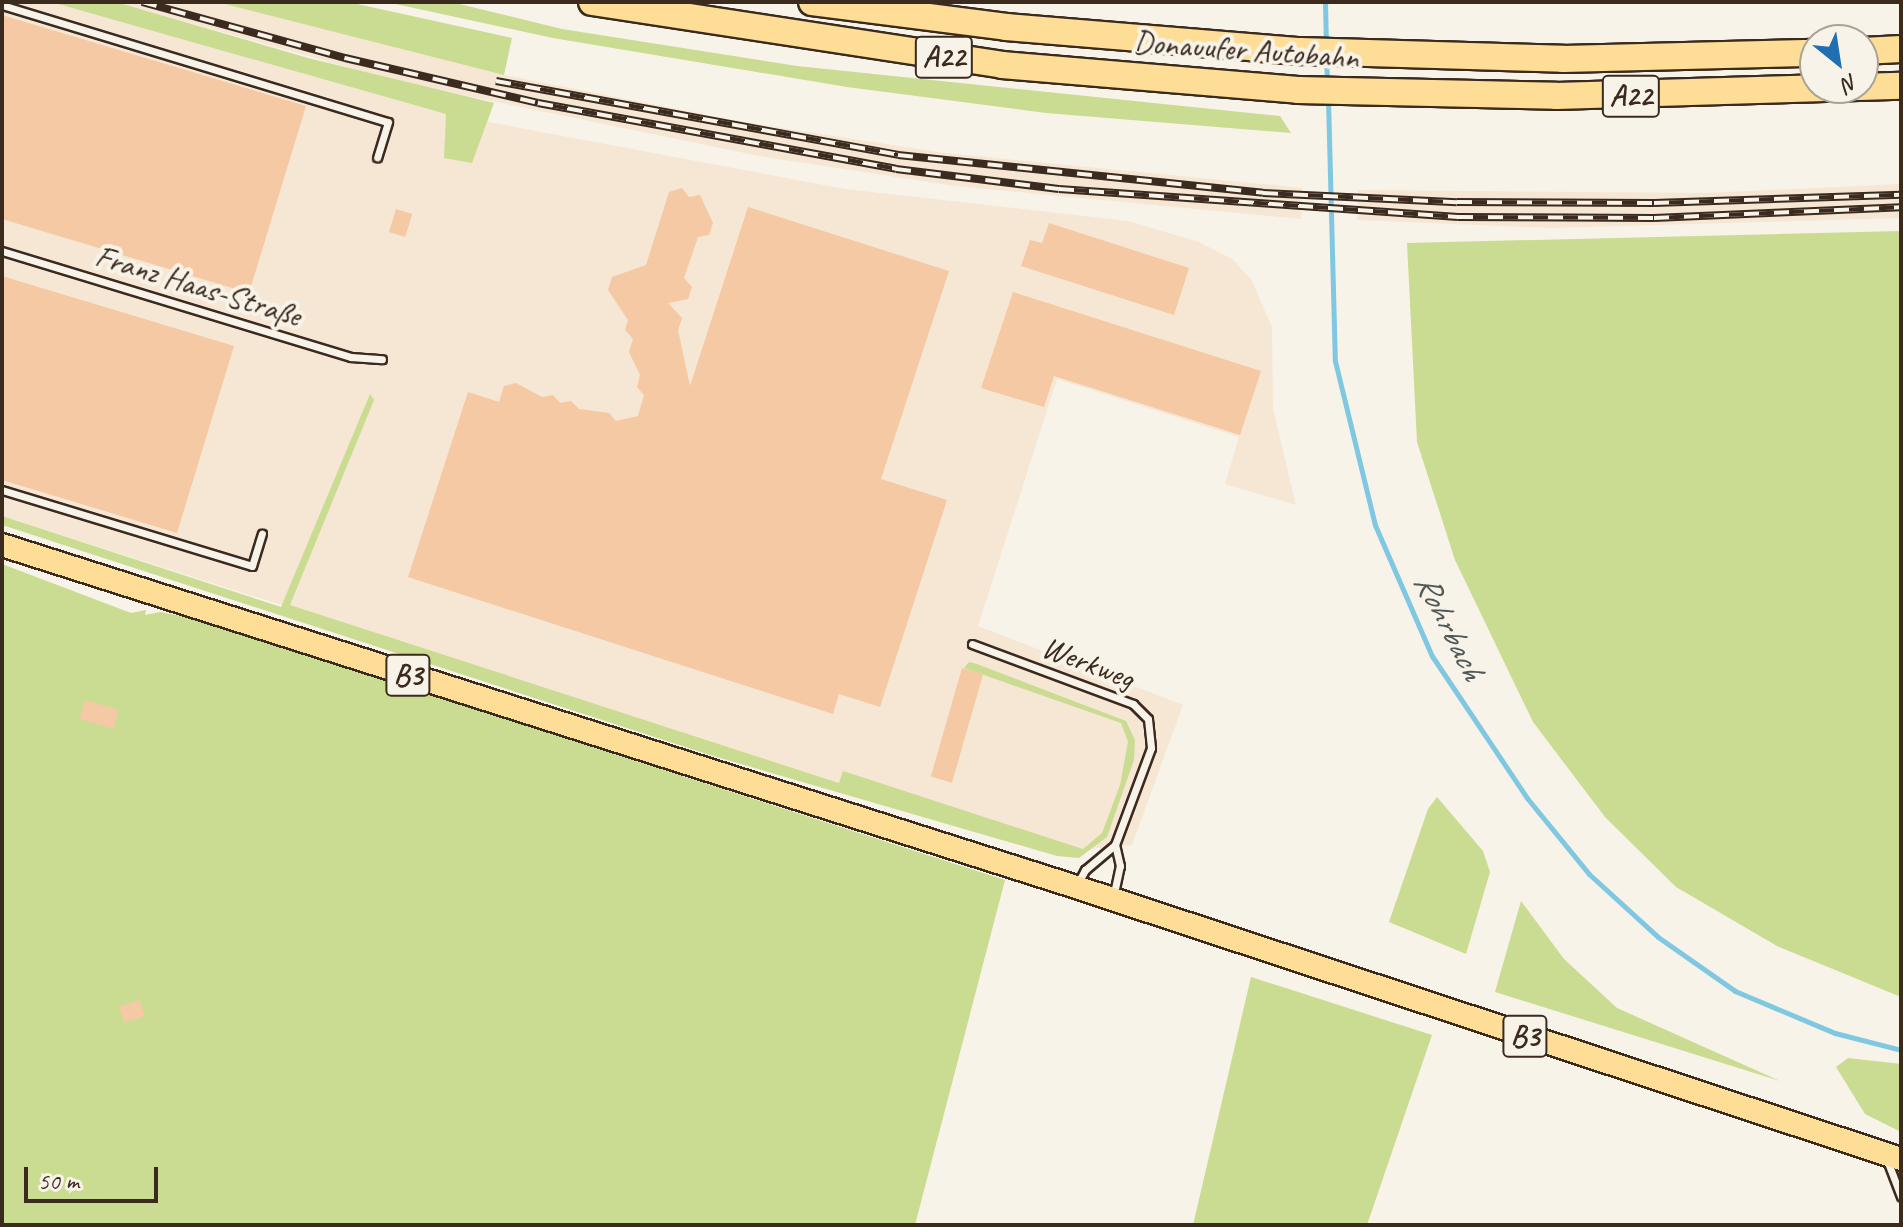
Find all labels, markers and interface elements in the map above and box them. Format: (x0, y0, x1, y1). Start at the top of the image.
street label: Donauufer Autobahn (1132, 23, 1360, 77)
north arrow (1799, 24, 1879, 104)
road number: A22 (914, 31, 974, 83)
text: N (1837, 68, 1863, 99)
road number: A22 (1601, 70, 1661, 122)
street label: Franz Haas-Straße (90, 236, 306, 336)
water label: Rohrbach (1406, 566, 1494, 686)
street label: Werkweg (1037, 628, 1139, 698)
road number: B3 (384, 649, 432, 701)
road number: B3 (1501, 1010, 1549, 1062)
scale bar (28, 1151, 162, 1201)
text: 50 m (38, 1166, 79, 1196)

